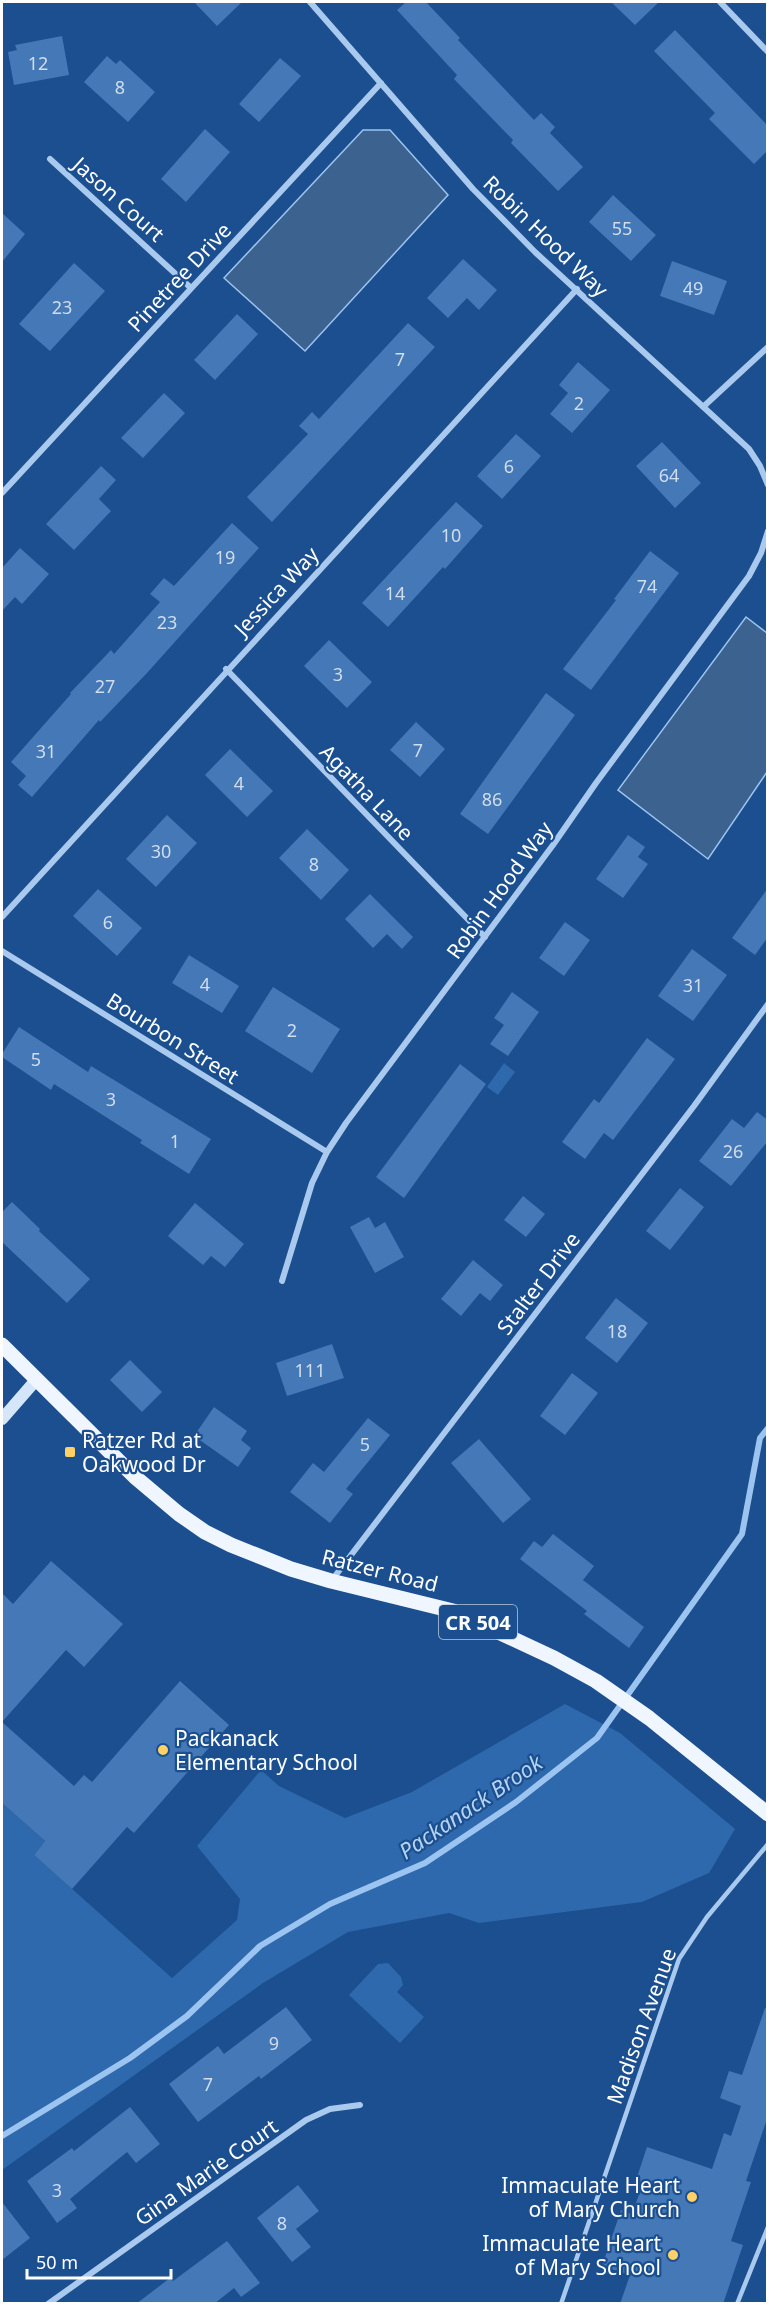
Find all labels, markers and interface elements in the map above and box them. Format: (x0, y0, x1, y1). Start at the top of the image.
house number: 12 (28, 51, 48, 75)
house number: 8 (115, 75, 125, 99)
street label: Jason Court (66, 149, 171, 248)
street label: Robin Hood Way (477, 169, 615, 303)
street label: Pinetree Drive (121, 216, 237, 338)
house number: 55 (612, 216, 632, 240)
house number: 49 (683, 276, 703, 300)
house number: 23 (52, 295, 72, 319)
house number: 7 (395, 347, 405, 371)
house number: 2 (574, 391, 584, 415)
house number: 6 (504, 454, 514, 478)
house number: 64 (659, 463, 679, 487)
house number: 10 (441, 523, 461, 547)
street label: Jessica Way (226, 540, 325, 643)
house number: 19 (215, 545, 235, 569)
house number: 74 (637, 574, 657, 598)
house number: 14 (385, 581, 405, 605)
house number: 23 (157, 610, 177, 634)
house number: 3 (333, 662, 343, 686)
house number: 27 (95, 674, 115, 698)
street label: Agatha Lane (314, 738, 420, 846)
house number: 7 (413, 738, 423, 762)
house number: 31 (36, 739, 56, 763)
house number: 4 (234, 771, 244, 795)
house number: 86 (482, 787, 502, 811)
street label: Robin Hood Way (440, 815, 559, 964)
house number: 30 (151, 839, 171, 863)
house number: 8 (309, 852, 319, 876)
house number: 6 (103, 910, 113, 934)
house number: 4 (200, 972, 210, 996)
house number: 31 (683, 973, 703, 997)
street label: Bourbon Street (102, 986, 245, 1090)
house number: 2 (287, 1018, 297, 1042)
house number: 5 (31, 1047, 41, 1071)
house number: 3 (106, 1087, 116, 1111)
house number: 1 (170, 1129, 180, 1153)
house number: 26 (723, 1139, 743, 1163)
street label: Stalter Drive (490, 1226, 586, 1340)
house number: 18 (607, 1319, 627, 1343)
house number: 111 (295, 1358, 325, 1382)
place label: Ratzer Rd at Oakwood Dr (82, 1426, 206, 1478)
house number: 5 (360, 1432, 370, 1456)
marker: Ratzer Rd at Oakwood Dr (63, 1445, 77, 1459)
street label: Ratzer Road (319, 1542, 441, 1598)
road number: CR 504 (439, 1605, 517, 1639)
place label: Packanack Elementary School (175, 1724, 358, 1776)
marker: Packanack Elementary School (156, 1743, 170, 1757)
water label: Packanack Brook (392, 1746, 549, 1865)
street label: Madison Avenue (600, 1944, 682, 2108)
house number: 9 (269, 2031, 279, 2055)
house number: 7 (203, 2072, 213, 2096)
street label: Gina Marie Court (129, 2112, 283, 2232)
place label: Immaculate Heart of Mary Church (501, 2171, 680, 2223)
house number: 3 (52, 2178, 62, 2202)
marker: Immaculate Heart of Mary Church (685, 2190, 699, 2204)
house number: 8 (277, 2211, 287, 2235)
place label: Immaculate Heart of Mary School (482, 2229, 661, 2281)
scale bar (27, 2242, 171, 2280)
marker: Immaculate Heart of Mary School (666, 2248, 680, 2262)
text: 50 m (36, 2250, 78, 2274)

